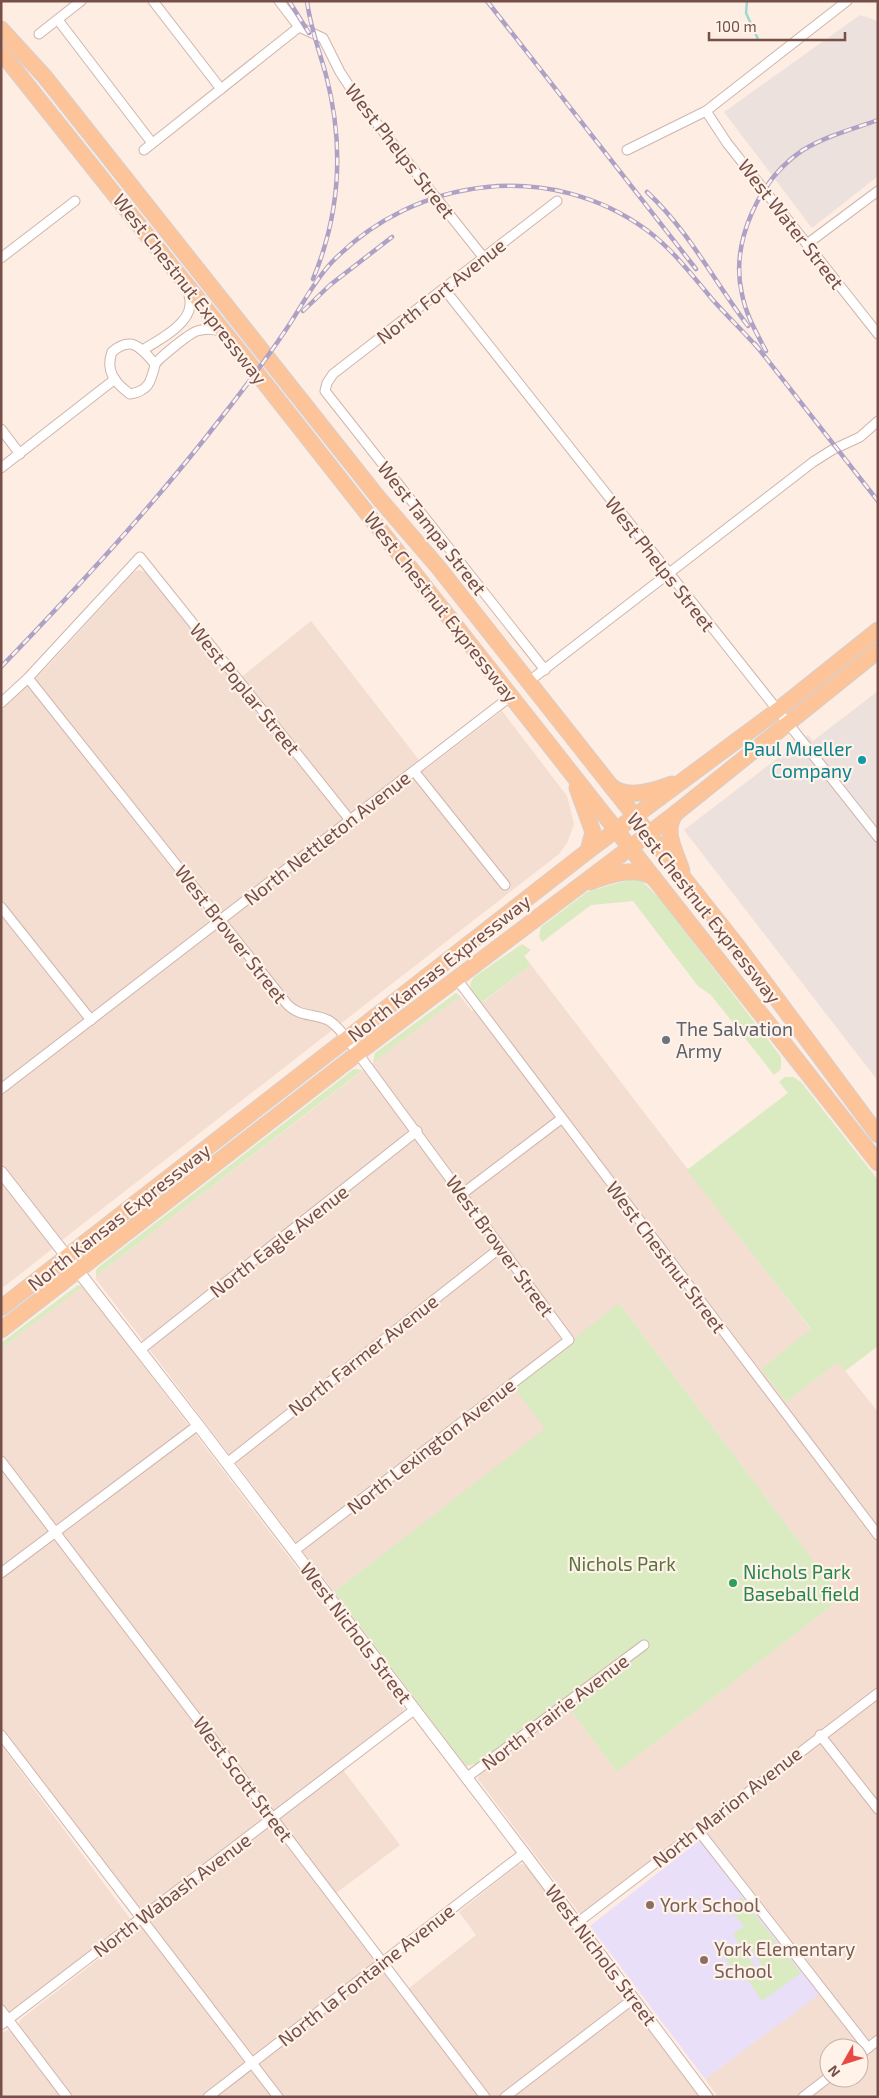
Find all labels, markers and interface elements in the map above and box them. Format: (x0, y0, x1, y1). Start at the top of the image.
scale bar (709, 10, 845, 42)
text: 100 m (716, 17, 757, 35)
street label: West Phelps Street (341, 79, 460, 223)
street label: West Water Street (733, 154, 849, 293)
street label: West Chestnut Expressway (109, 189, 272, 389)
street label: North Fort Avenue (372, 233, 510, 348)
street label: West Tampa Street (373, 456, 492, 599)
street label: West Phelps Street (601, 492, 720, 636)
street label: West Chestnut Expressway (360, 507, 523, 707)
street label: West Poplar Street (185, 618, 305, 759)
place label: Paul Mueller Company (743, 737, 852, 782)
marker: Paul Mueller Company (856, 754, 868, 766)
street label: North Nettleton Avenue (239, 766, 414, 910)
street label: West Chestnut Expressway (623, 808, 786, 1008)
street label: West Brower Street (170, 860, 292, 1007)
street label: North Kansas Expressway (343, 889, 535, 1046)
place label: The Salvation Army (676, 1017, 793, 1062)
marker: The Salvation Army (660, 1034, 672, 1046)
street label: North Kansas Expressway (23, 1138, 215, 1295)
street label: West Brower Street (441, 1171, 559, 1321)
street label: West Chestnut Street (602, 1176, 731, 1337)
street label: North Eagle Avenue (205, 1179, 352, 1302)
street label: North Farmer Avenue (283, 1289, 442, 1420)
street label: North Lexington Avenue (342, 1373, 519, 1518)
park label: Nichols Park (568, 1552, 676, 1575)
street label: West Nichols Street (296, 1558, 417, 1708)
place label: Nichols Park Baseball field (743, 1560, 859, 1605)
marker: Nichols Park Baseball field (727, 1577, 739, 1589)
street label: North Prairie Avenue (477, 1649, 633, 1774)
street label: West Scott Street (189, 1711, 298, 1846)
street label: North Marion Avenue (647, 1741, 806, 1872)
street label: North Wabash Avenue (88, 1828, 255, 1961)
street label: West Nichols Street (541, 1880, 662, 2030)
place label: York School (660, 1893, 760, 1916)
street label: North la Fontaine Avenue (273, 1899, 458, 2051)
marker: York School (644, 1899, 656, 1911)
place label: York Elementary School (714, 1937, 855, 1982)
marker: York Elementary School (698, 1954, 710, 1966)
north arrow (819, 2038, 869, 2088)
text: N (824, 2062, 843, 2081)

